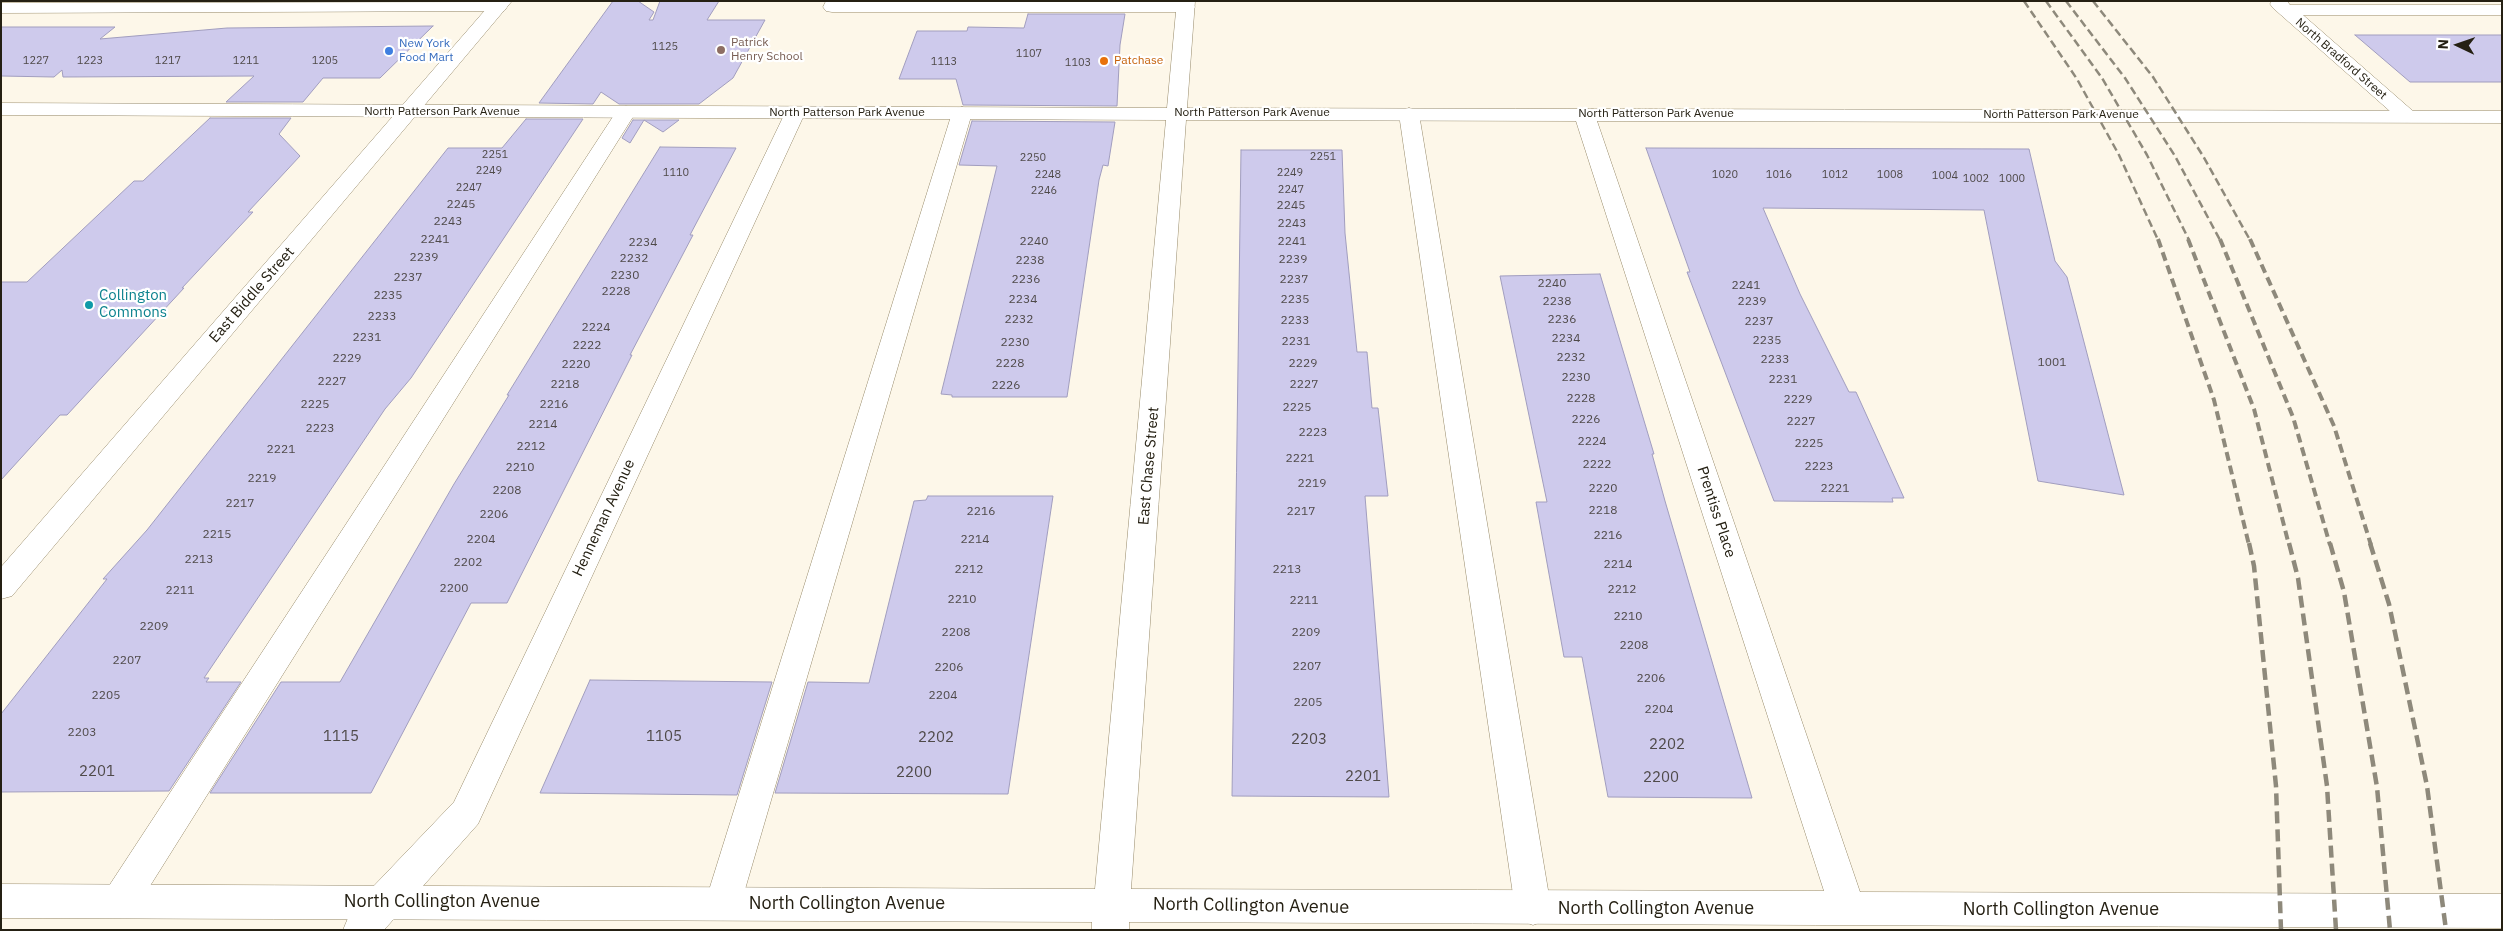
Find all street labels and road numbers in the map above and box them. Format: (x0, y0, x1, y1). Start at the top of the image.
street label: North Bradford Street (2292, 15, 2390, 103)
street label: North Patterson Park Avenue (364, 105, 520, 119)
street label: North Patterson Park Avenue (769, 106, 925, 120)
street label: North Patterson Park Avenue (1174, 106, 1330, 120)
street label: North Patterson Park Avenue (1578, 107, 1734, 121)
street label: North Patterson Park Avenue (1983, 108, 2139, 122)
street label: East Biddle Street (206, 244, 298, 346)
street label: East Chase Street (1135, 406, 1163, 526)
street label: Henneman Avenue (569, 456, 639, 580)
street label: Prentiss Place (1693, 464, 1739, 560)
street label: North Collington Avenue (344, 891, 540, 913)
street label: North Collington Avenue (749, 893, 945, 915)
street label: North Collington Avenue (1153, 893, 1349, 919)
street label: North Collington Avenue (1558, 898, 1754, 920)
street label: North Collington Avenue (1963, 899, 2159, 921)

